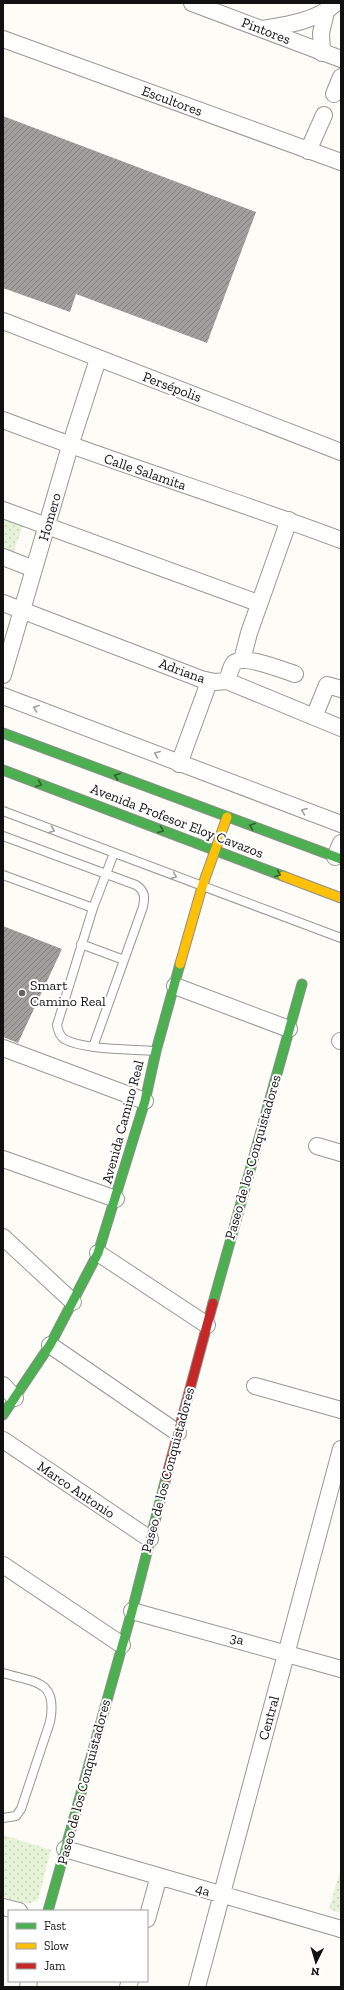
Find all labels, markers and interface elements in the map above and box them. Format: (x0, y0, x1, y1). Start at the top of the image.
street label: Pintores (239, 14, 293, 48)
street label: Escultores (139, 82, 205, 120)
street label: Persépolis (140, 368, 204, 406)
street label: Calle Salamita (102, 450, 188, 494)
street label: Homero (35, 491, 65, 543)
street label: Adriana (157, 655, 208, 687)
one-way arrow (32, 704, 39, 712)
one-way arrow (153, 751, 160, 759)
one-way arrow (114, 772, 121, 780)
one-way arrow (36, 779, 43, 787)
street label: Avenida Profesor Eloy Cavazos (88, 780, 266, 862)
one-way arrow (301, 807, 308, 815)
one-way arrow (249, 822, 256, 830)
one-way arrow (49, 825, 56, 833)
one-way arrow (157, 825, 164, 833)
one-way arrow (274, 870, 281, 878)
one-way arrow (170, 871, 177, 879)
place label: Smart Camino Real (30, 977, 106, 1010)
marker: Smart Camino Real (17, 988, 27, 998)
street label: Avenida Camino Real (98, 1058, 148, 1186)
street label: Paseo de los Conquistadores (221, 1073, 285, 1241)
street label: Paseo de los Conquistadores (138, 1385, 198, 1555)
street label: Marco Antonio (34, 1458, 118, 1522)
street label: 3a (228, 1629, 246, 1649)
street label: Central (255, 1694, 283, 1742)
street label: Paseo de los Conquistadores (54, 1697, 114, 1867)
street label: 4a (194, 1880, 213, 1900)
legend (8, 1910, 148, 1982)
text: Fast (44, 1919, 67, 1933)
text: Slow (44, 1939, 70, 1953)
north arrow (296, 1942, 336, 1982)
text: Jam (44, 1959, 66, 1973)
text: N (310, 1965, 320, 1978)

